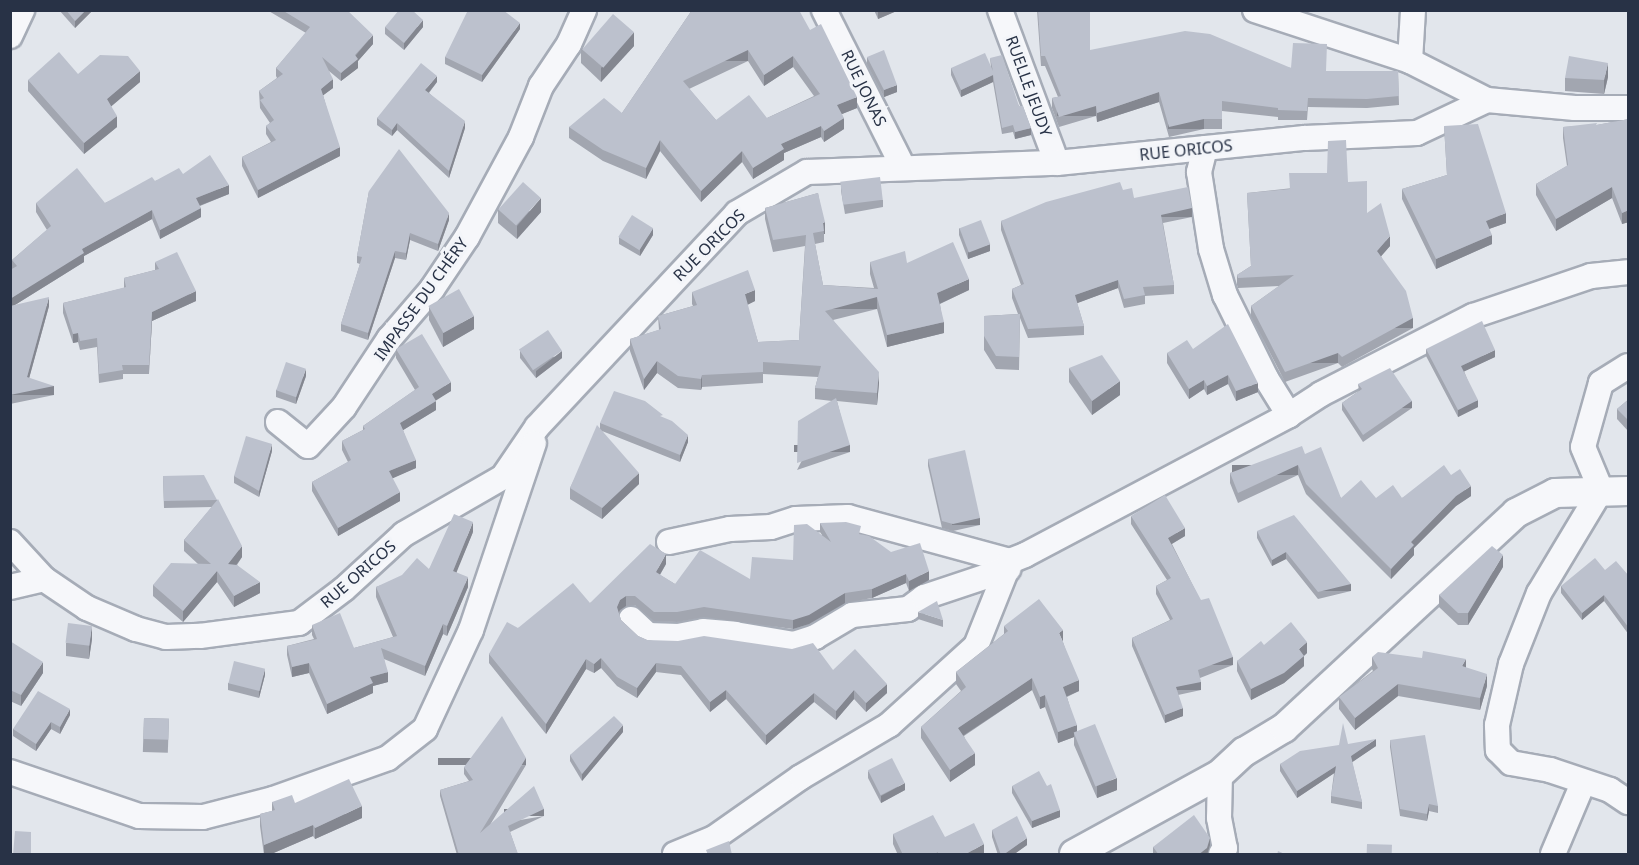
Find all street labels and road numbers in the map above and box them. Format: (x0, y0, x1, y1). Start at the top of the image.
street label: RUELLE JEUDY (1002, 33, 1056, 139)
street label: RUE JONAS (837, 47, 891, 129)
street label: RUE ORICOS (1138, 136, 1234, 164)
street label: RUE ORICOS (669, 205, 749, 285)
street label: IMPASSE DU CHÉRY (370, 234, 472, 364)
street label: RUE ORICOS (316, 536, 400, 612)

